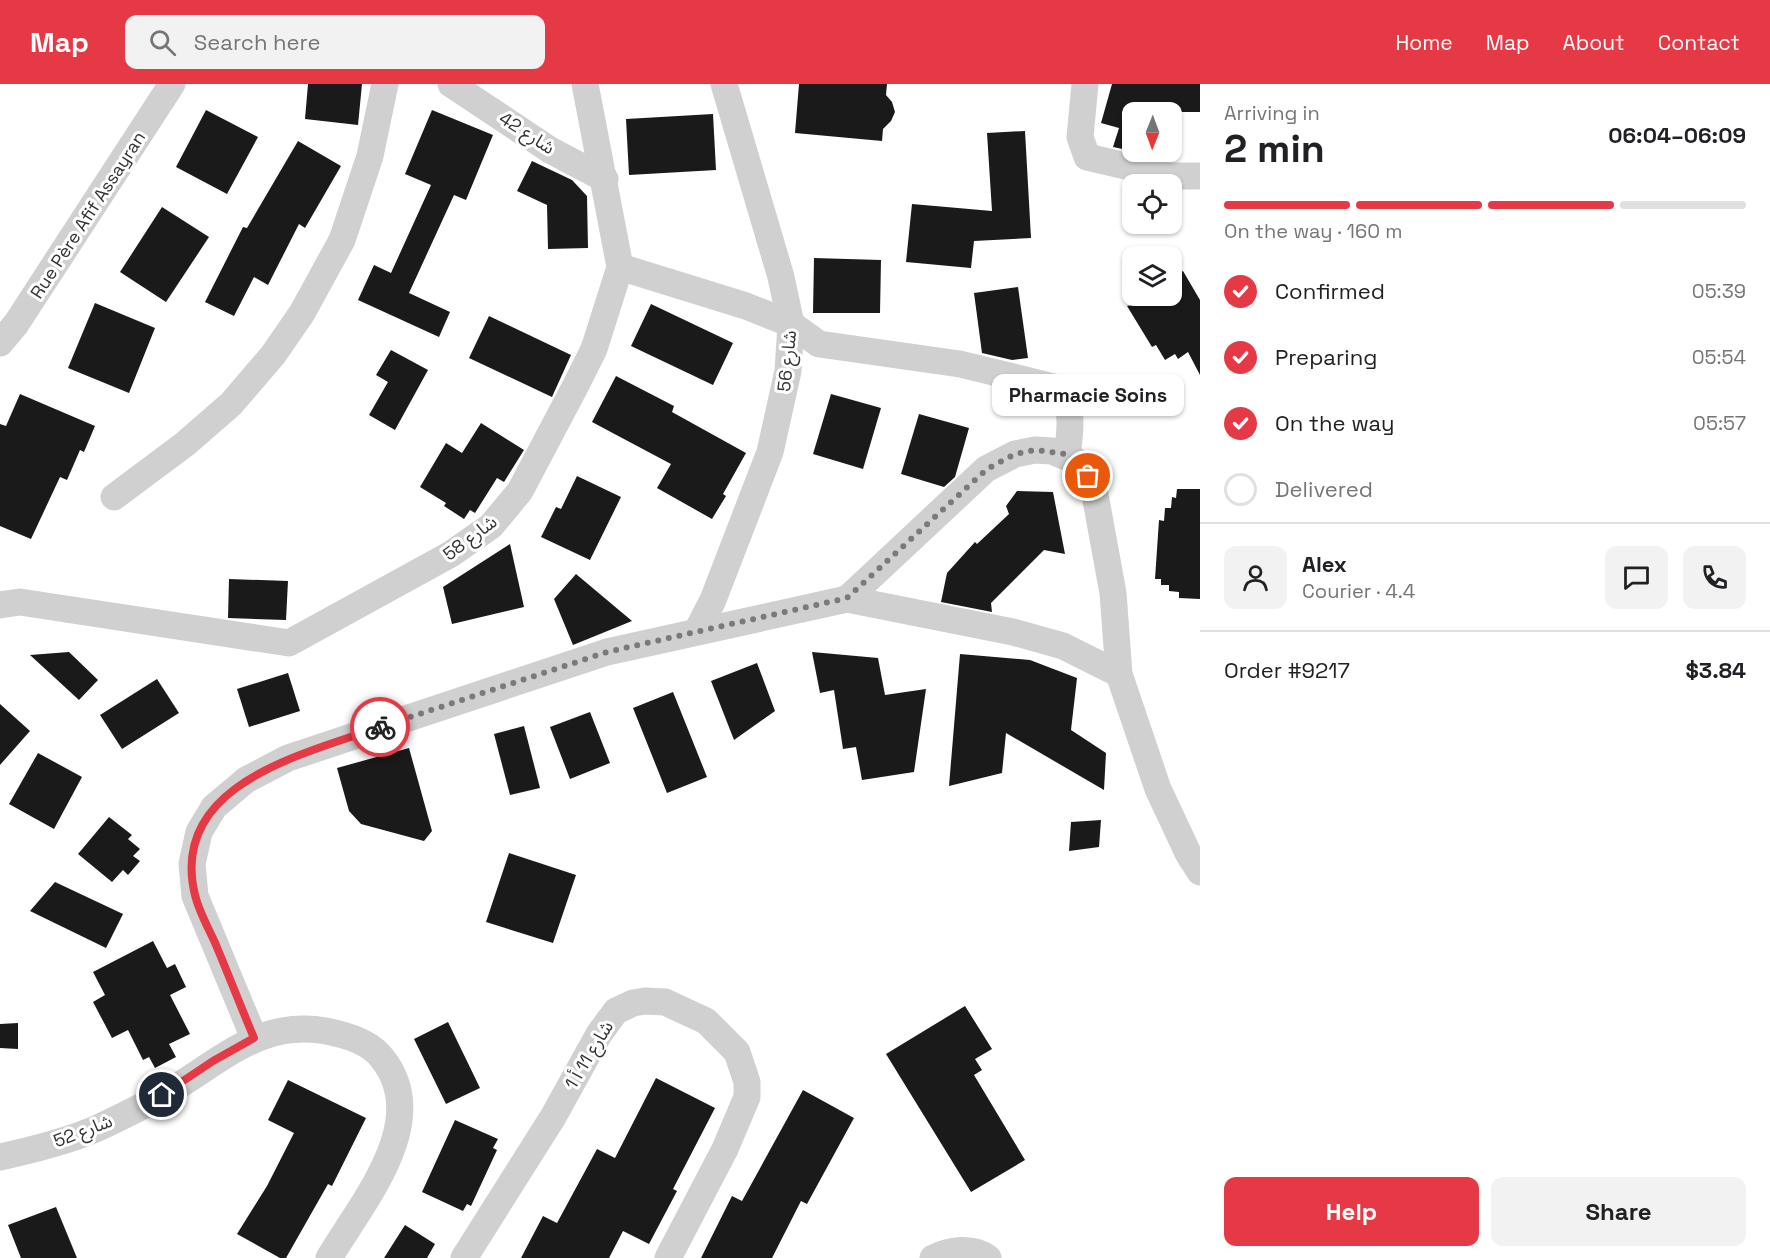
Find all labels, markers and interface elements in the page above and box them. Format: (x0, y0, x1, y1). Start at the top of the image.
search box (125, 15, 545, 69)
text: Map (30, 24, 89, 60)
icon: search (146, 26, 179, 59)
text: Search here (194, 28, 321, 56)
text: Home (1395, 29, 1453, 56)
text: Map (1486, 29, 1530, 56)
text: About (1563, 29, 1625, 56)
text: Contact (1658, 29, 1740, 56)
text: Arriving in (1224, 100, 1320, 126)
north arrow (1122, 102, 1182, 162)
map controls (1122, 102, 1182, 306)
street label: شارع 42 (493, 106, 559, 162)
text: 06:04–06:09 (1608, 121, 1746, 149)
text: 2 min (1224, 124, 1325, 173)
street label: Rue Père Afif Assayran (25, 127, 150, 303)
button: locate (1122, 174, 1182, 234)
text: On the way · 160 m (1224, 218, 1402, 244)
button: layers (1122, 246, 1182, 306)
icon: check (1224, 275, 1257, 308)
text: Confirmed (1275, 277, 1385, 305)
text: 05:39 (1692, 278, 1746, 304)
street label: شارع 56 (772, 329, 804, 393)
icon: check (1224, 341, 1257, 374)
text: Preparing (1275, 343, 1377, 371)
text: 05:54 (1692, 344, 1746, 370)
callout: Pharmacie Soins (992, 374, 1184, 416)
text: Pharmacie Soins (1009, 382, 1167, 408)
icon: check (1224, 407, 1257, 440)
text: On the way (1275, 409, 1394, 437)
text: 05:57 (1693, 410, 1746, 436)
pin (1062, 450, 1113, 501)
icon: bag (1071, 459, 1104, 492)
text: Delivered (1275, 475, 1373, 503)
street label: شارع 58 (438, 510, 503, 568)
button: person (1224, 546, 1287, 609)
button: chat (1605, 546, 1668, 609)
button: phone (1683, 546, 1746, 609)
text: Alex (1302, 550, 1347, 578)
text: Courier · 4.4 (1302, 578, 1415, 604)
text: Order #9217 (1224, 656, 1350, 684)
text: $3.84 (1686, 656, 1746, 684)
courier (350, 697, 410, 757)
icon: bike (364, 711, 397, 744)
street label: شارع 11 أ 1 (559, 1016, 621, 1095)
pin (136, 1069, 187, 1120)
icon: home (145, 1078, 178, 1111)
street label: شارع 52 (50, 1109, 117, 1155)
button: Help (1224, 1177, 1479, 1246)
button: Share (1491, 1177, 1746, 1246)

